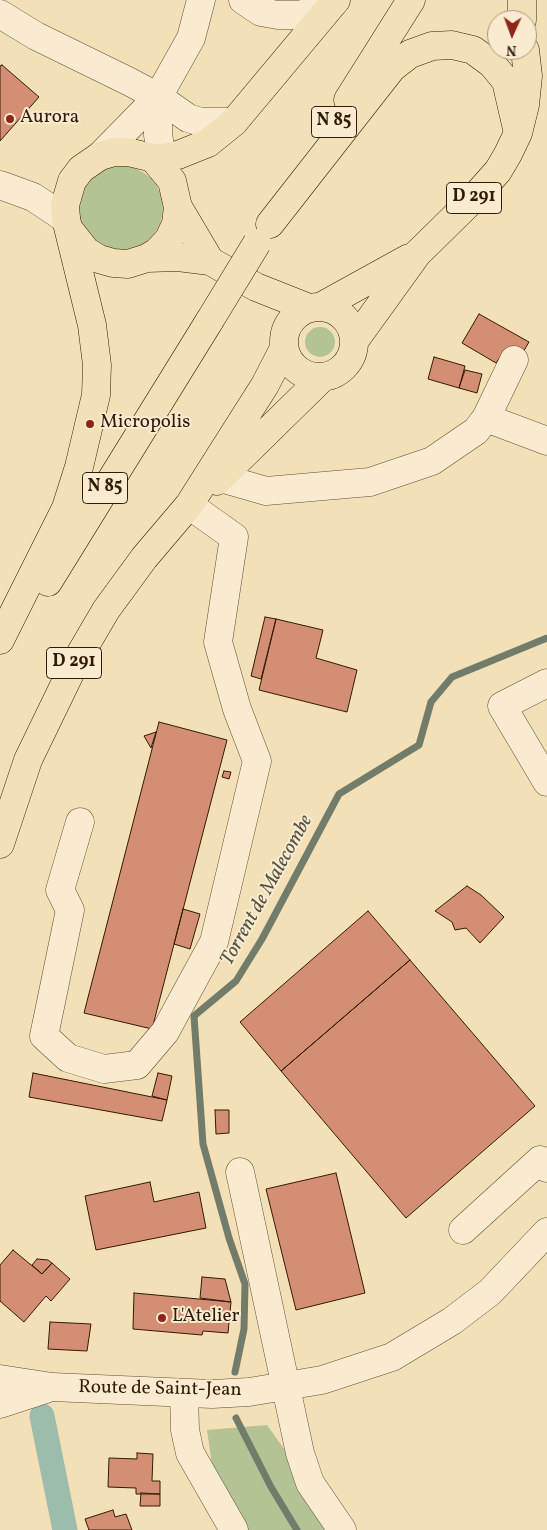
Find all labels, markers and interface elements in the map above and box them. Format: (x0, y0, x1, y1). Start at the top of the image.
north arrow (487, 10, 537, 60)
text: N (506, 40, 517, 59)
road number: N 85 (312, 106, 356, 138)
place label: Aurora (20, 108, 79, 130)
marker: Aurora (4, 113, 16, 125)
road number: D 291 (446, 182, 502, 214)
place label: Micropolis (100, 413, 190, 435)
marker: Micropolis (84, 418, 96, 430)
road number: N 85 (82, 472, 128, 503)
road number: D 291 (46, 648, 102, 678)
water label: Torrent de Malecombe (217, 811, 319, 971)
place label: L'Atelier (172, 1307, 240, 1329)
marker: L'Atelier (156, 1312, 168, 1324)
street label: Route de Saint-Jean (78, 1377, 242, 1403)

